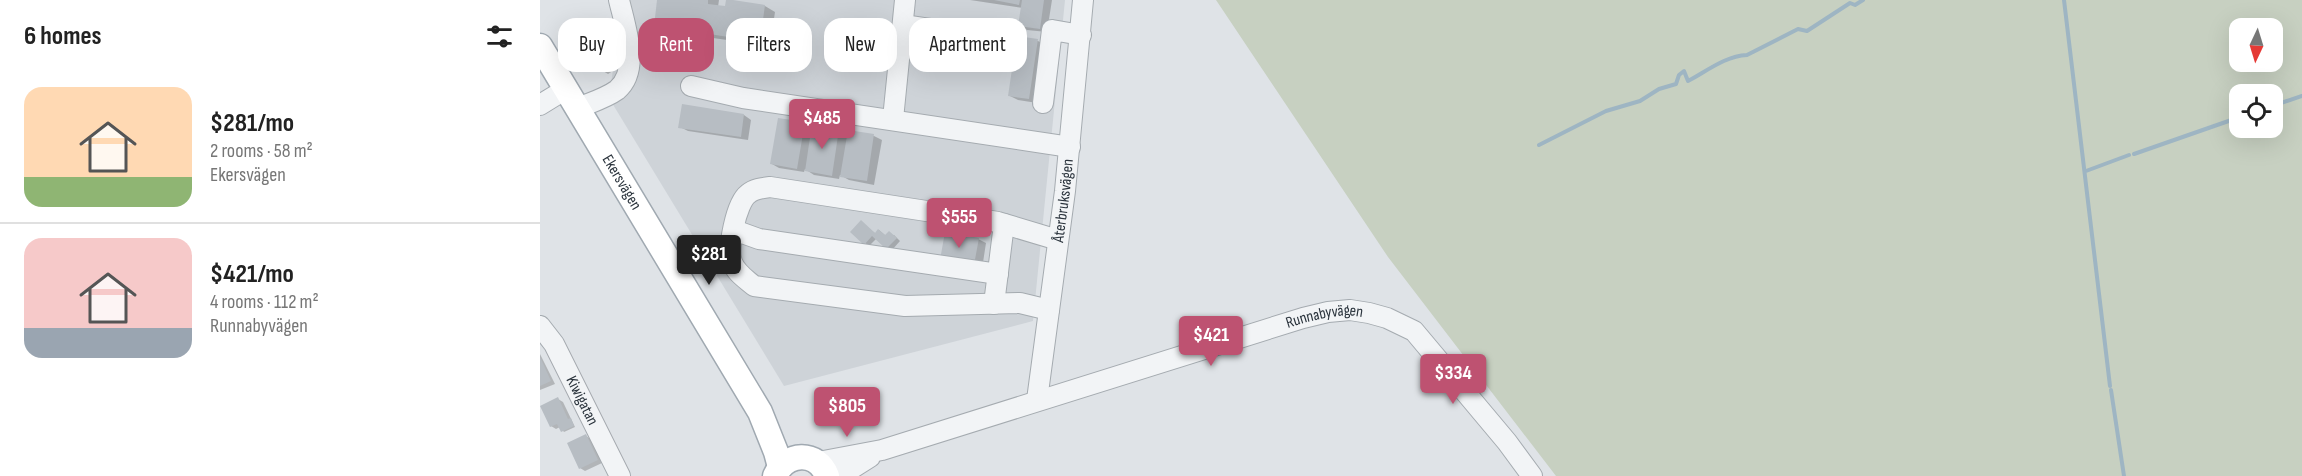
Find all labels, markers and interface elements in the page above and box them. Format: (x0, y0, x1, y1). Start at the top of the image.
chip: Buy (558, 18, 626, 72)
chip: Rent (638, 18, 714, 72)
chip: Filters (726, 18, 812, 72)
chip: New (824, 18, 897, 72)
chip: Apartment (909, 18, 1027, 72)
north arrow (2229, 18, 2283, 72)
map controls (2229, 18, 2283, 138)
icon: filters (483, 20, 516, 53)
text: 6 homes (24, 21, 102, 52)
button: locate (2229, 84, 2283, 138)
pin: $485 (786, 99, 858, 150)
text: $485 (803, 106, 841, 130)
text: $281/mo (210, 108, 294, 139)
icon: home (72, 111, 144, 183)
text: 2 rooms · 58 m² (210, 139, 313, 163)
street label: Ekersvägen (598, 151, 646, 213)
street label: Återbruksvägen (1049, 158, 1077, 245)
text: Ekersvägen (210, 163, 286, 187)
pin: $555 (923, 198, 995, 249)
text: $555 (941, 205, 977, 229)
pin: $281 (673, 235, 745, 286)
text: $281 (691, 242, 727, 266)
text: $421/mo (210, 259, 294, 290)
icon: home (72, 262, 144, 334)
text: 4 rooms · 112 m² (210, 290, 319, 314)
street label: Runnabyvägen (1283, 301, 1364, 332)
text: Runnabyvägen (210, 314, 308, 338)
pin: $421 (1175, 316, 1247, 367)
text: $421 (1193, 323, 1229, 347)
pin: $334 (1417, 354, 1489, 405)
text: $334 (1434, 361, 1472, 385)
street label: Kiwigatan (562, 373, 602, 428)
pin: $805 (811, 387, 883, 438)
text: $805 (828, 394, 866, 418)

